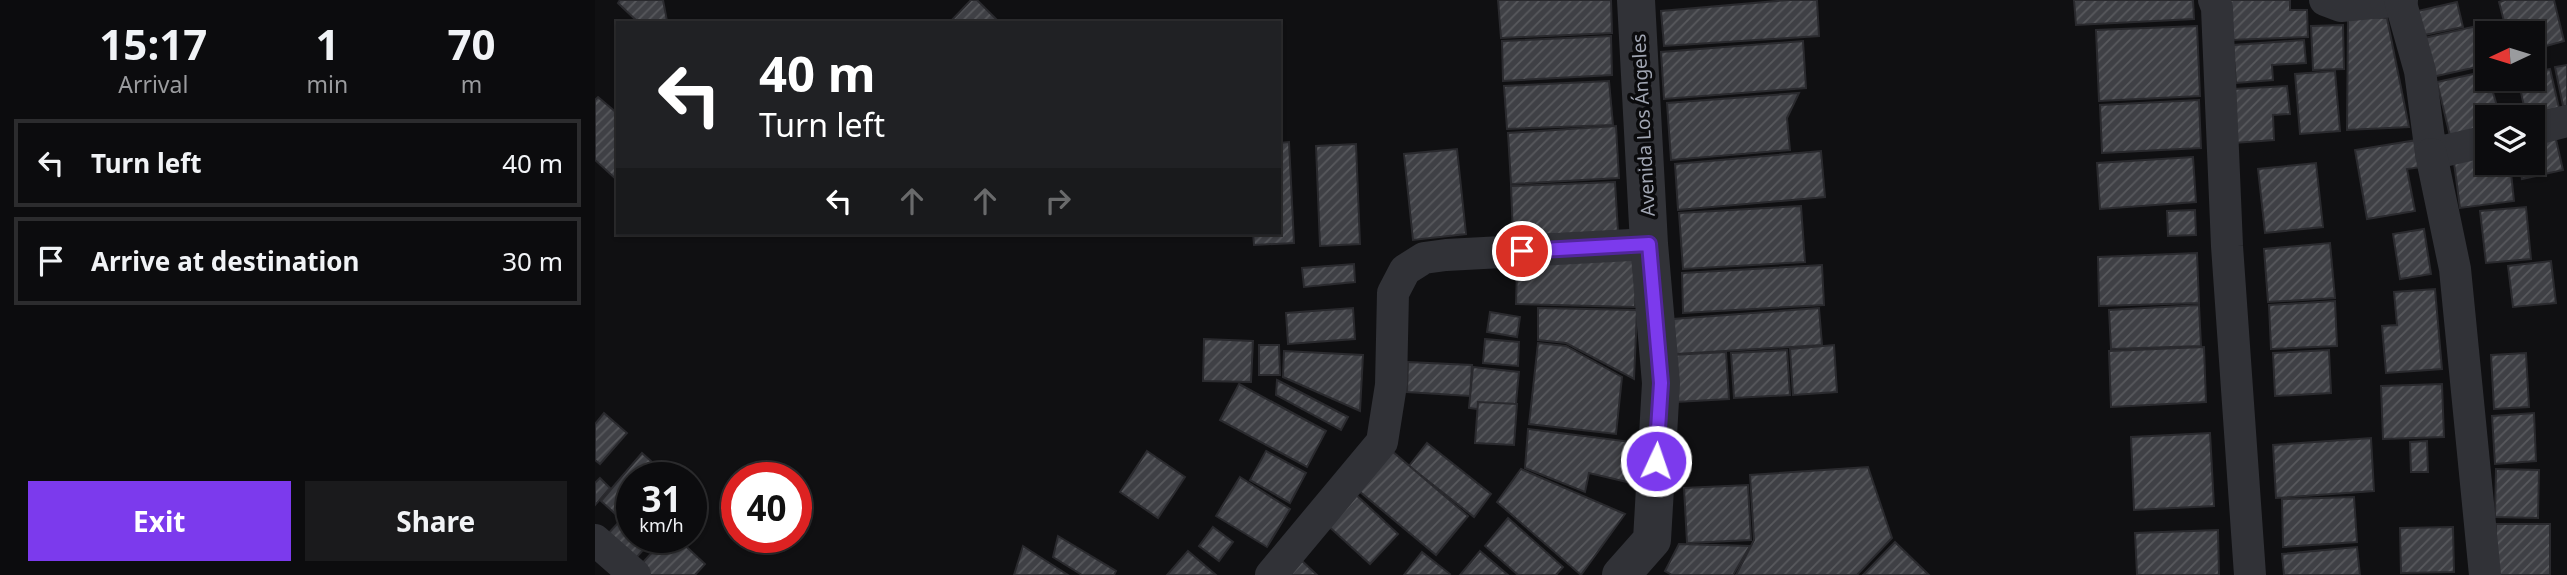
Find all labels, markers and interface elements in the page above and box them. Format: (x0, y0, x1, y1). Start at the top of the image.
text: 15:17 (99, 15, 207, 72)
text: 1 (315, 15, 339, 72)
text: 70 (448, 15, 496, 72)
north arrow (2475, 21, 2545, 91)
map controls (2475, 21, 2545, 175)
street label: Avenida Los Ángeles (1625, 33, 1661, 217)
text: 40 m (759, 40, 876, 106)
icon: left (644, 49, 735, 140)
text: Arrival (118, 68, 188, 100)
text: min (307, 68, 348, 100)
text: m (461, 68, 482, 100)
text: Turn left (759, 103, 885, 146)
button: layers (2475, 105, 2545, 175)
icon: left (32, 144, 70, 182)
text: Turn left (91, 145, 202, 181)
text: 40 m (502, 145, 563, 181)
icon: left (820, 182, 858, 220)
icon: ahead (893, 182, 931, 220)
icon: ahead (966, 182, 1004, 220)
icon: right (1039, 182, 1077, 220)
pin (1492, 221, 1552, 281)
icon: arrive (1503, 232, 1541, 270)
icon: arrive (32, 242, 70, 280)
text: Arrive at destination (91, 243, 360, 279)
text: 30 m (502, 243, 563, 279)
position arrow (1619, 424, 1693, 498)
speed limit sign: 40 (721, 462, 812, 553)
text: 31 (641, 475, 682, 522)
button: Exit (28, 481, 291, 561)
button: Share (305, 481, 567, 561)
text: km/h (639, 513, 684, 537)

